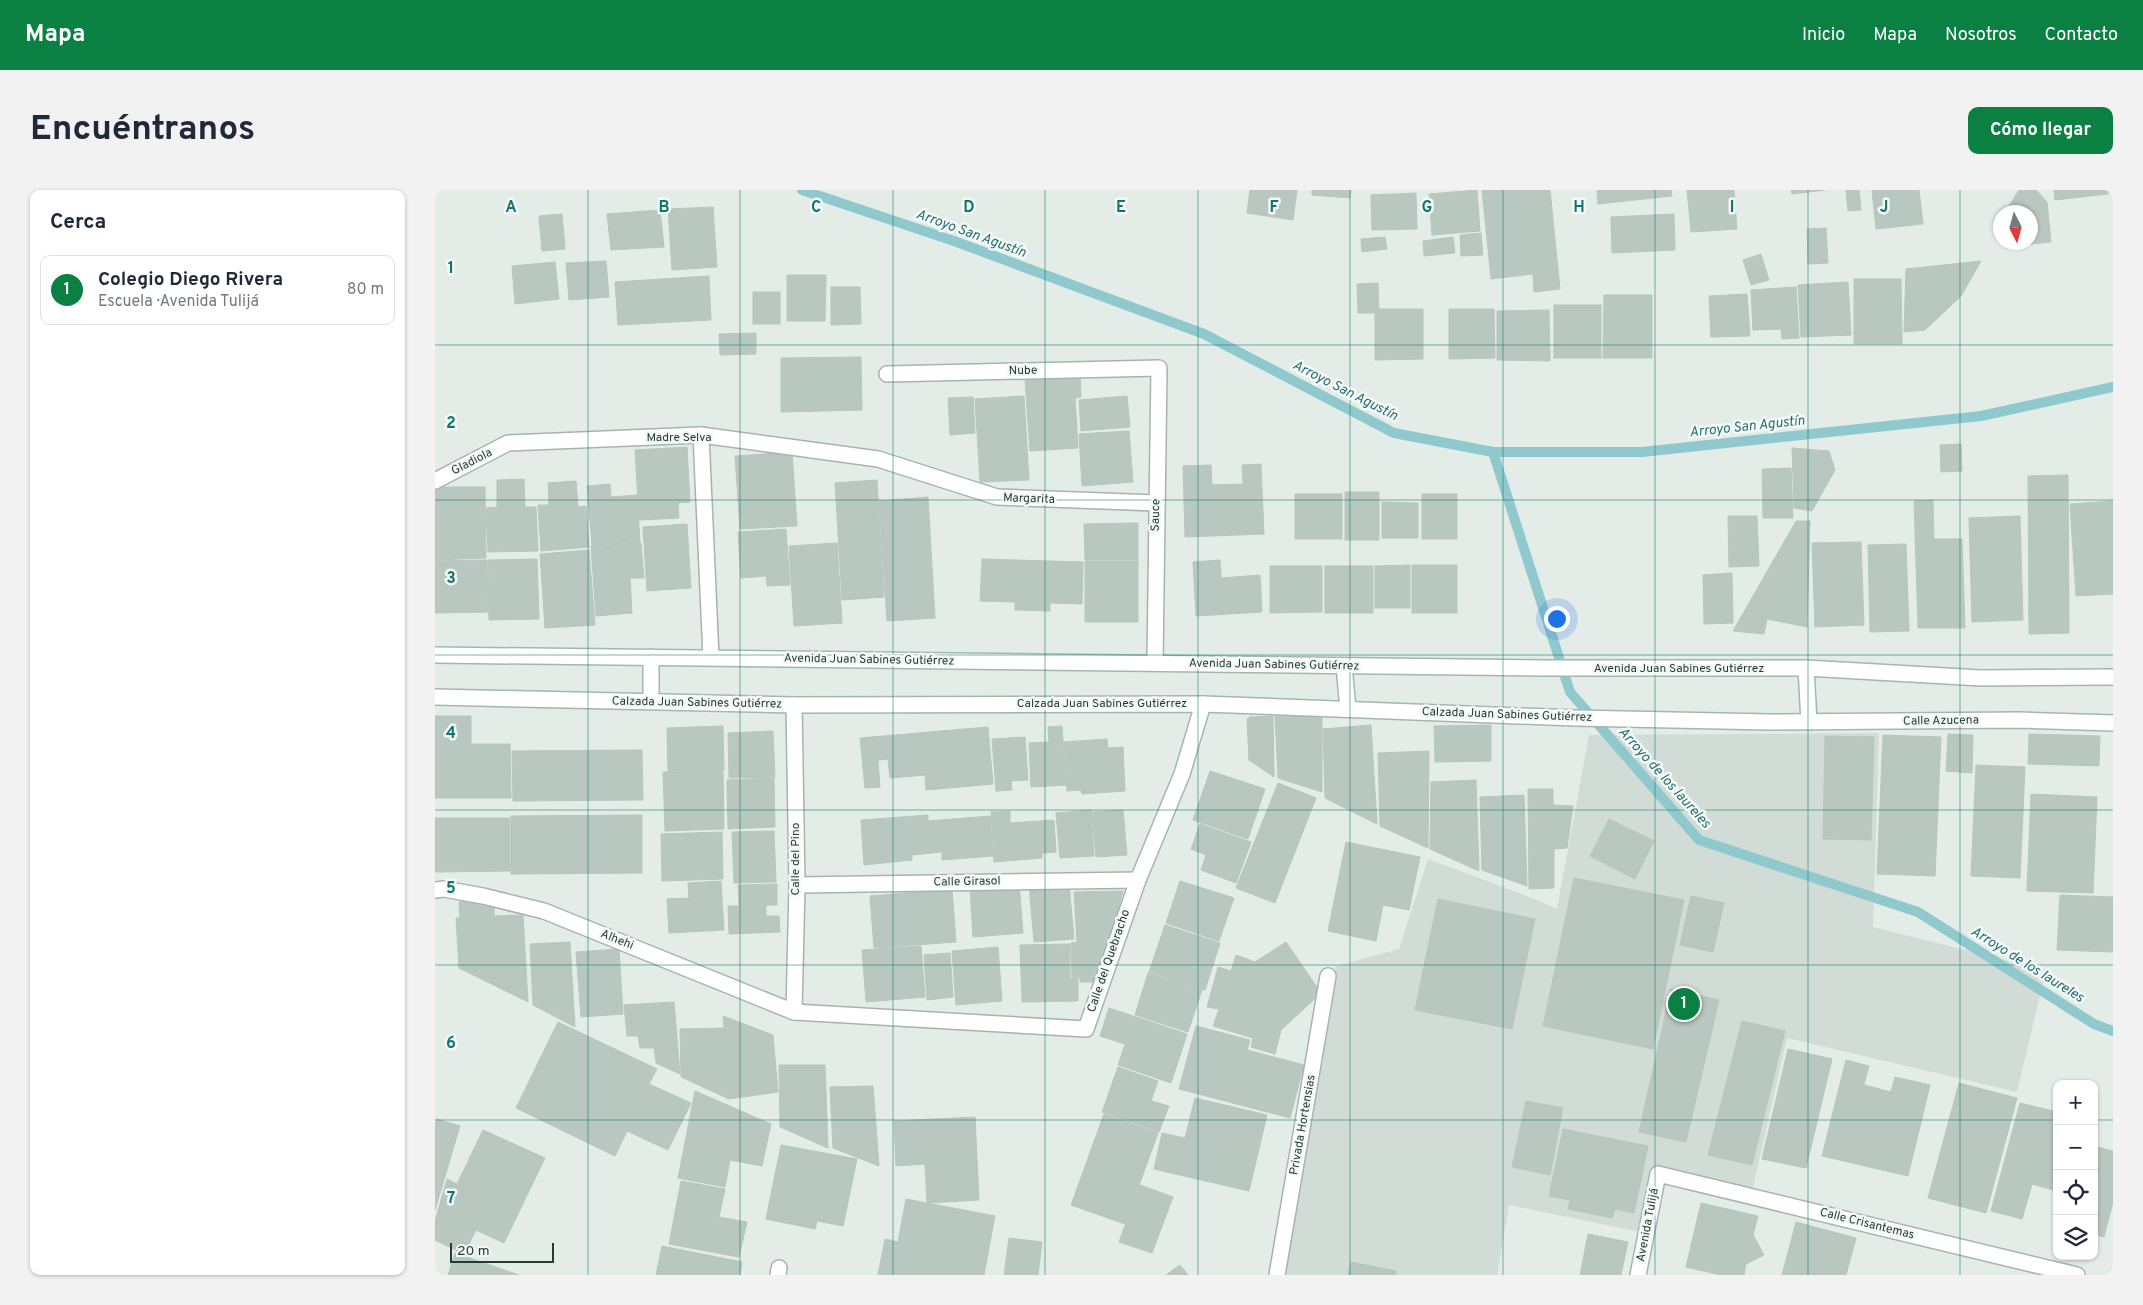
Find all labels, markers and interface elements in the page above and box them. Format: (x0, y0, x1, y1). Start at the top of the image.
text: Mapa (25, 20, 85, 50)
text: Inicio (1802, 24, 1845, 47)
text: Mapa (1873, 24, 1917, 47)
text: Nosotros (1945, 24, 2017, 47)
text: Contacto (2045, 24, 2118, 47)
button: Cómo llegar (1968, 107, 2113, 154)
text: Encuéntranos (30, 108, 255, 152)
text: A (505, 198, 517, 218)
text: B (658, 198, 670, 218)
text: C (811, 198, 821, 218)
text: D (963, 198, 975, 218)
text: E (1116, 198, 1126, 218)
text: F (1269, 198, 1279, 218)
text: G (1422, 198, 1432, 218)
text: H (1573, 198, 1585, 218)
text: I (1730, 198, 1734, 218)
text: J (1880, 198, 1888, 218)
north arrow (1993, 205, 2038, 250)
water label: Arroyo San Agustín (914, 206, 1029, 262)
text: Cerca (50, 209, 106, 236)
text: 1 (448, 259, 454, 279)
text: Colegio Diego Rivera (98, 268, 283, 292)
text: 1 (64, 280, 70, 300)
text: 80 m (347, 280, 384, 300)
text: Escuela · Avenida Tulijá (98, 292, 259, 312)
water label: Arroyo San Agustín (1289, 357, 1401, 425)
street label: Nube (1009, 363, 1037, 379)
water label: Arroyo San Agustín (1688, 412, 1806, 442)
text: 2 (446, 414, 456, 434)
street label: Madre Selva (647, 430, 711, 446)
street label: Gladiola (449, 445, 495, 479)
street label: Margarita (1003, 490, 1055, 508)
street label: Sauce (1148, 498, 1164, 532)
text: 3 (446, 569, 456, 589)
your location (1544, 606, 1570, 632)
street label: Avenida Juan Sabines Gutiérrez (784, 651, 954, 669)
street label: Avenida Juan Sabines Gutiérrez (1189, 656, 1359, 674)
street label: Avenida Juan Sabines Gutiérrez (1594, 661, 1764, 677)
street label: Calzada Juan Sabines Gutiérrez (612, 694, 782, 712)
street label: Calzada Juan Sabines Gutiérrez (1017, 696, 1187, 712)
street label: Calzada Juan Sabines Gutiérrez (1422, 704, 1592, 726)
street label: Calle Azucena (1903, 712, 1979, 730)
text: 4 (446, 724, 456, 744)
water label: Arroyo de los laureles (1614, 724, 1714, 833)
street label: Calle del Pino (788, 822, 804, 896)
street label: Calle Girasol (933, 873, 1001, 891)
text: 5 (446, 879, 456, 899)
street label: Calle del Quebracho (1084, 907, 1134, 1015)
water label: Arroyo de los laureles (1967, 923, 2087, 1007)
street label: Alhehi (598, 926, 636, 954)
pin: 1 (1668, 985, 1700, 1023)
text: 6 (446, 1034, 456, 1054)
street label: Privada Hortensias (1286, 1074, 1320, 1176)
map controls (2053, 1080, 2098, 1260)
button: + (2053, 1080, 2098, 1125)
button: − (2053, 1125, 2098, 1170)
button: locate (2053, 1170, 2098, 1215)
street label: Avenida Tulijá (1633, 1187, 1663, 1263)
text: 7 (447, 1189, 455, 1209)
street label: Calle Crisantemas (1818, 1205, 1916, 1243)
button: layers (2053, 1215, 2098, 1260)
scale bar (450, 1240, 554, 1263)
text: 20 m (457, 1243, 490, 1260)

